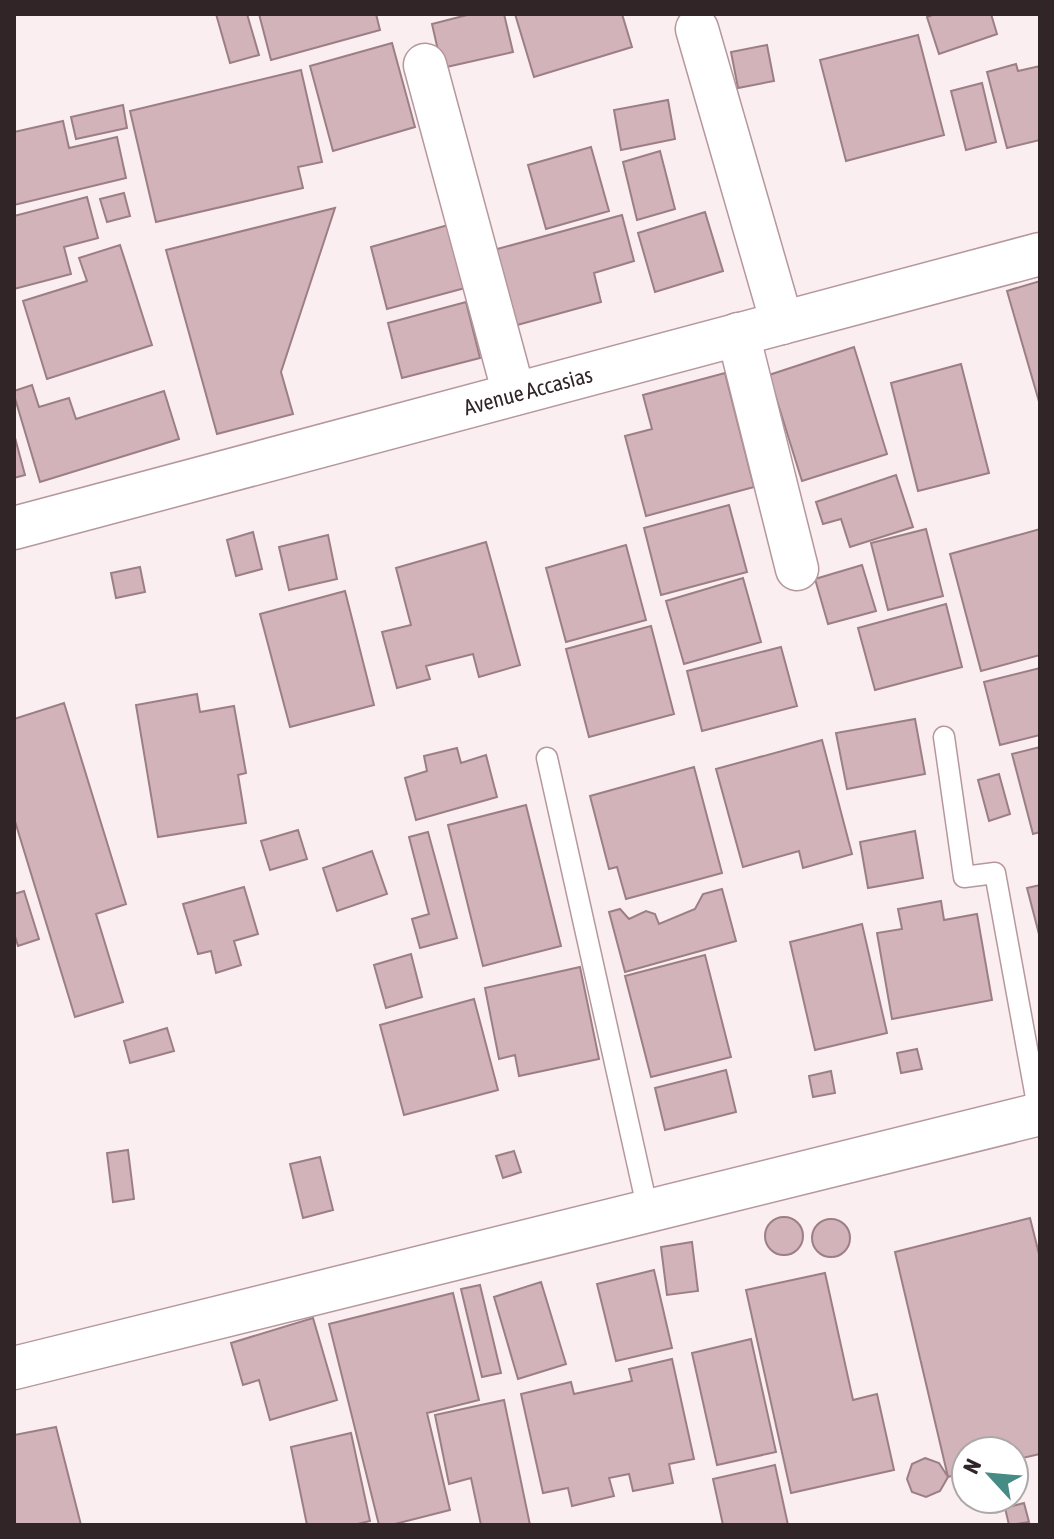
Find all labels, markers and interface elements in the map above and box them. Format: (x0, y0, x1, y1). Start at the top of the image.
street label: Avenue Accasias (461, 361, 595, 420)
north arrow (950, 1435, 1030, 1515)
text: N (957, 1455, 987, 1478)

